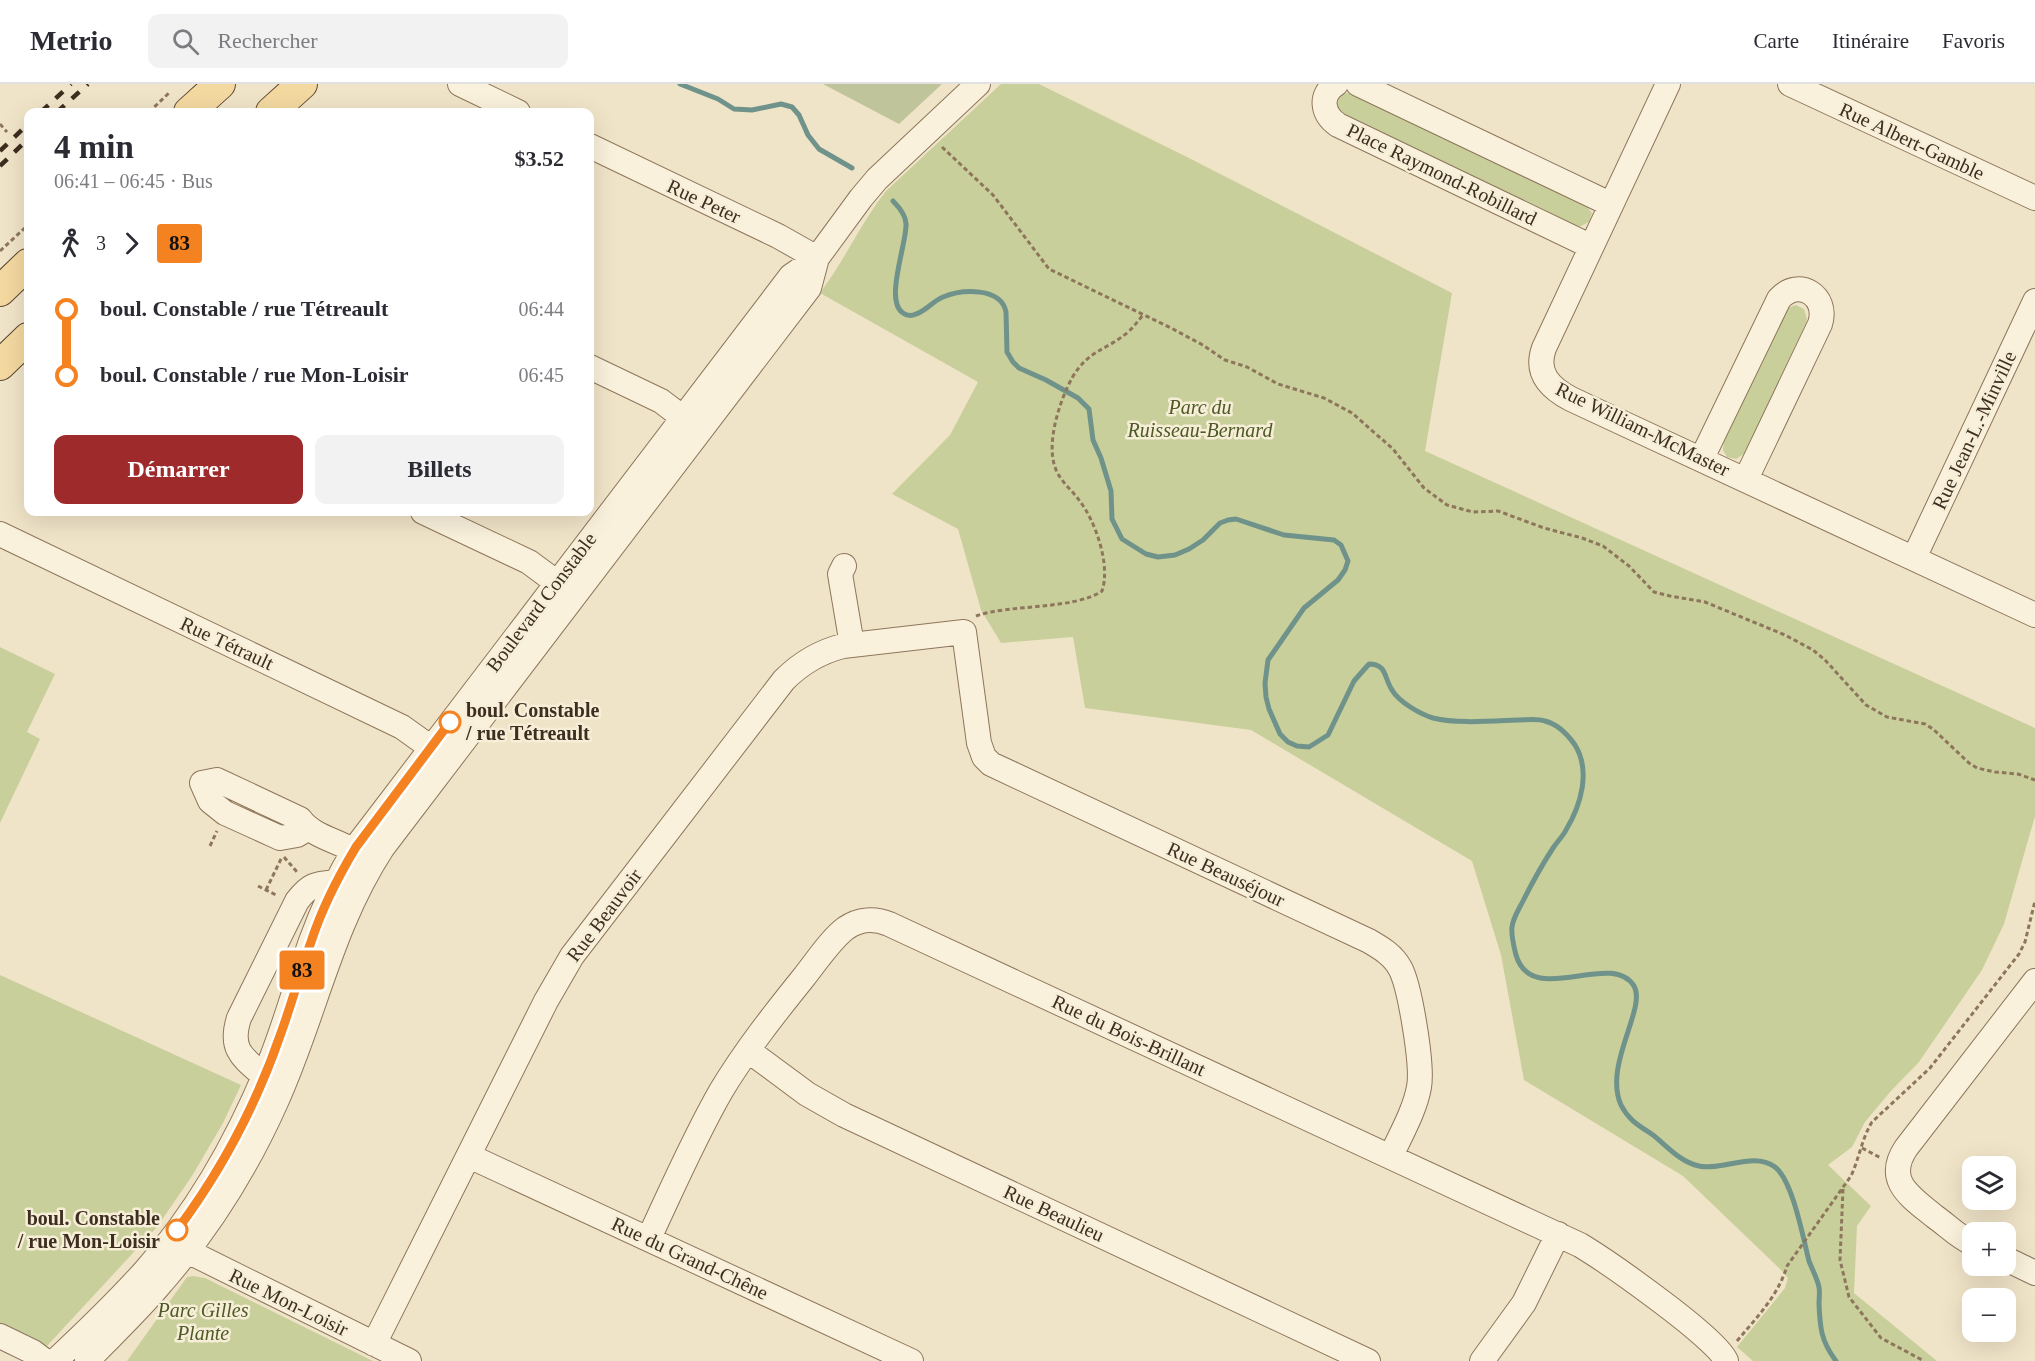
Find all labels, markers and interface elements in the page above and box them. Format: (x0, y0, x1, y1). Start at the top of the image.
search box (148, 14, 568, 68)
text: Metrio (30, 25, 112, 56)
icon: search (169, 25, 202, 58)
text: Rechercher (217, 28, 318, 53)
text: Carte (1754, 29, 1799, 53)
text: Itinéraire (1832, 29, 1909, 53)
text: Favoris (1942, 29, 2005, 53)
street label: Rue Albert-Gamble (1836, 98, 1988, 184)
street label: Place Raymond-Robillard (1343, 118, 1540, 230)
text: 4 min (54, 129, 134, 165)
text: $3.52 (515, 146, 564, 171)
text: 06:41 – 06:45 · Bus (54, 170, 213, 192)
street label: Rue Peter (664, 174, 744, 228)
icon: walk (54, 227, 87, 260)
icon: forward (115, 227, 148, 260)
text: 83 (169, 231, 190, 255)
text: 3 (96, 232, 106, 254)
text: boul. Constable / rue Tétreault (100, 296, 388, 321)
text: 06:44 (518, 298, 564, 320)
street label: Rue Jean-L.-Minville (1928, 347, 2020, 513)
text: boul. Constable / rue Mon-Loisir (100, 362, 409, 387)
text: 06:45 (518, 364, 564, 386)
street label: Rue William-McMaster (1553, 377, 1734, 481)
park label: Parc du Ruisseau-Bernard (1127, 396, 1273, 441)
button: Démarrer (54, 435, 303, 504)
button: Billets (315, 435, 564, 504)
street label: Boulevard Constable (482, 528, 600, 676)
street label: Rue Tétrault (177, 612, 277, 674)
place label: boul. Constable / rue Tétreault (465, 699, 599, 744)
marker: boul. Constable / rue Tétreault (439, 711, 461, 733)
street label: Rue Beauséjour (1163, 837, 1289, 912)
street label: Rue Beauvoir (562, 864, 646, 966)
line badge: 83 (275, 950, 329, 990)
text: 83 (292, 958, 313, 982)
street label: Rue du Bois-Brillant (1049, 990, 1210, 1080)
map controls (1962, 1156, 2016, 1342)
button: layers (1962, 1156, 2016, 1210)
street label: Rue Beaulieu (1000, 1180, 1108, 1246)
place label: boul. Constable / rue Mon-Loisir (17, 1207, 160, 1252)
street label: Rue du Grand-Chêne (608, 1212, 772, 1304)
marker: boul. Constable / rue Mon-Loisir (166, 1219, 188, 1241)
button: + (1962, 1222, 2016, 1276)
street label: Rue Mon-Loisir (226, 1264, 352, 1340)
button: − (1962, 1288, 2016, 1342)
park label: Parc Gilles Plante (157, 1299, 249, 1344)

